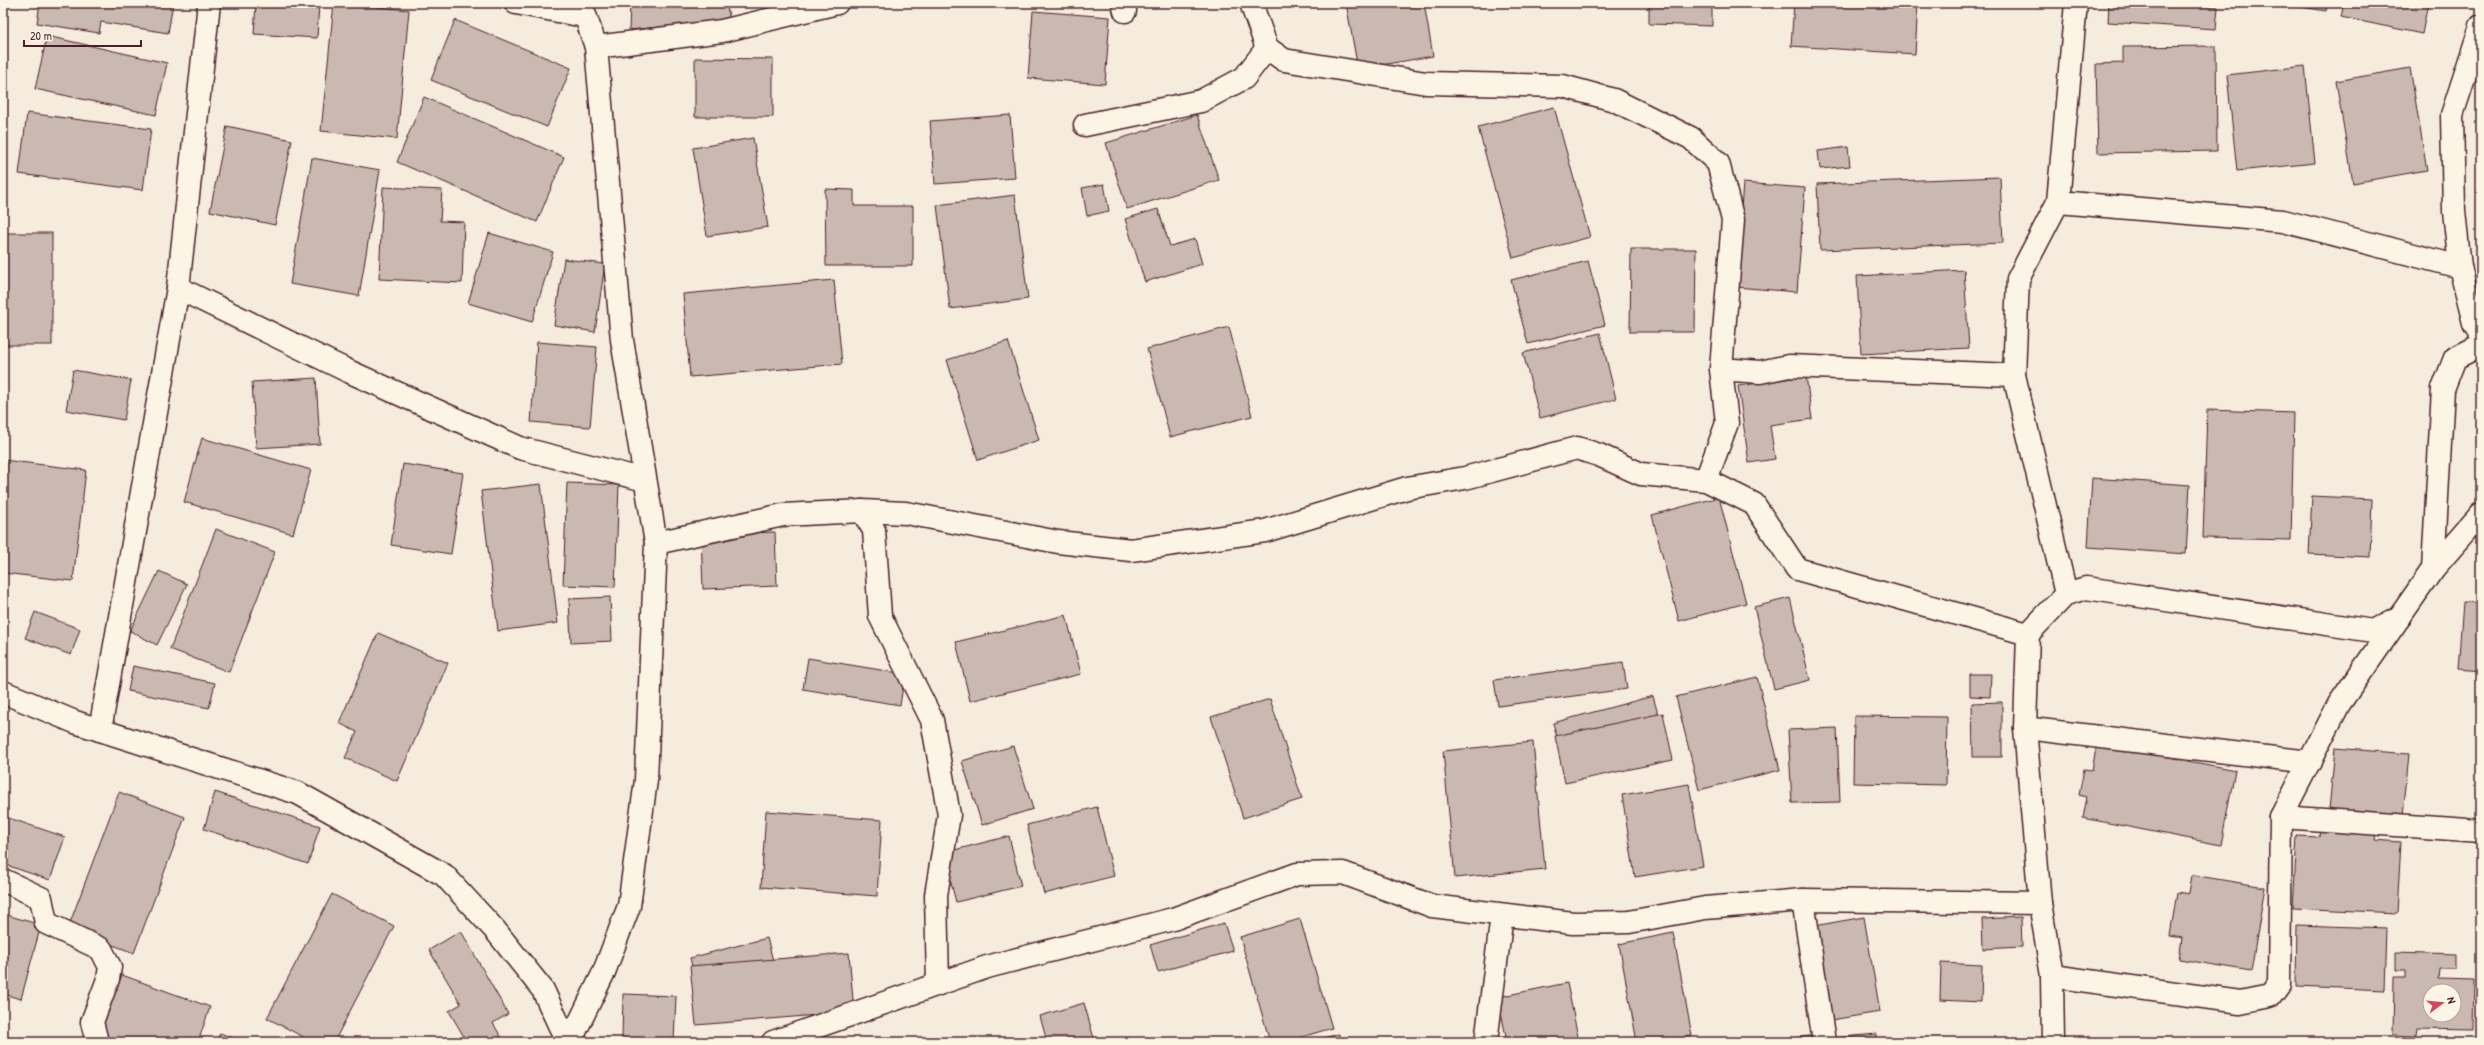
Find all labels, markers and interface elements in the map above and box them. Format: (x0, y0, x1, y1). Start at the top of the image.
scale bar (24, 22, 141, 48)
text: 20 m (30, 27, 52, 44)
north arrow (2422, 983, 2462, 1023)
text: N (2444, 995, 2459, 1005)

